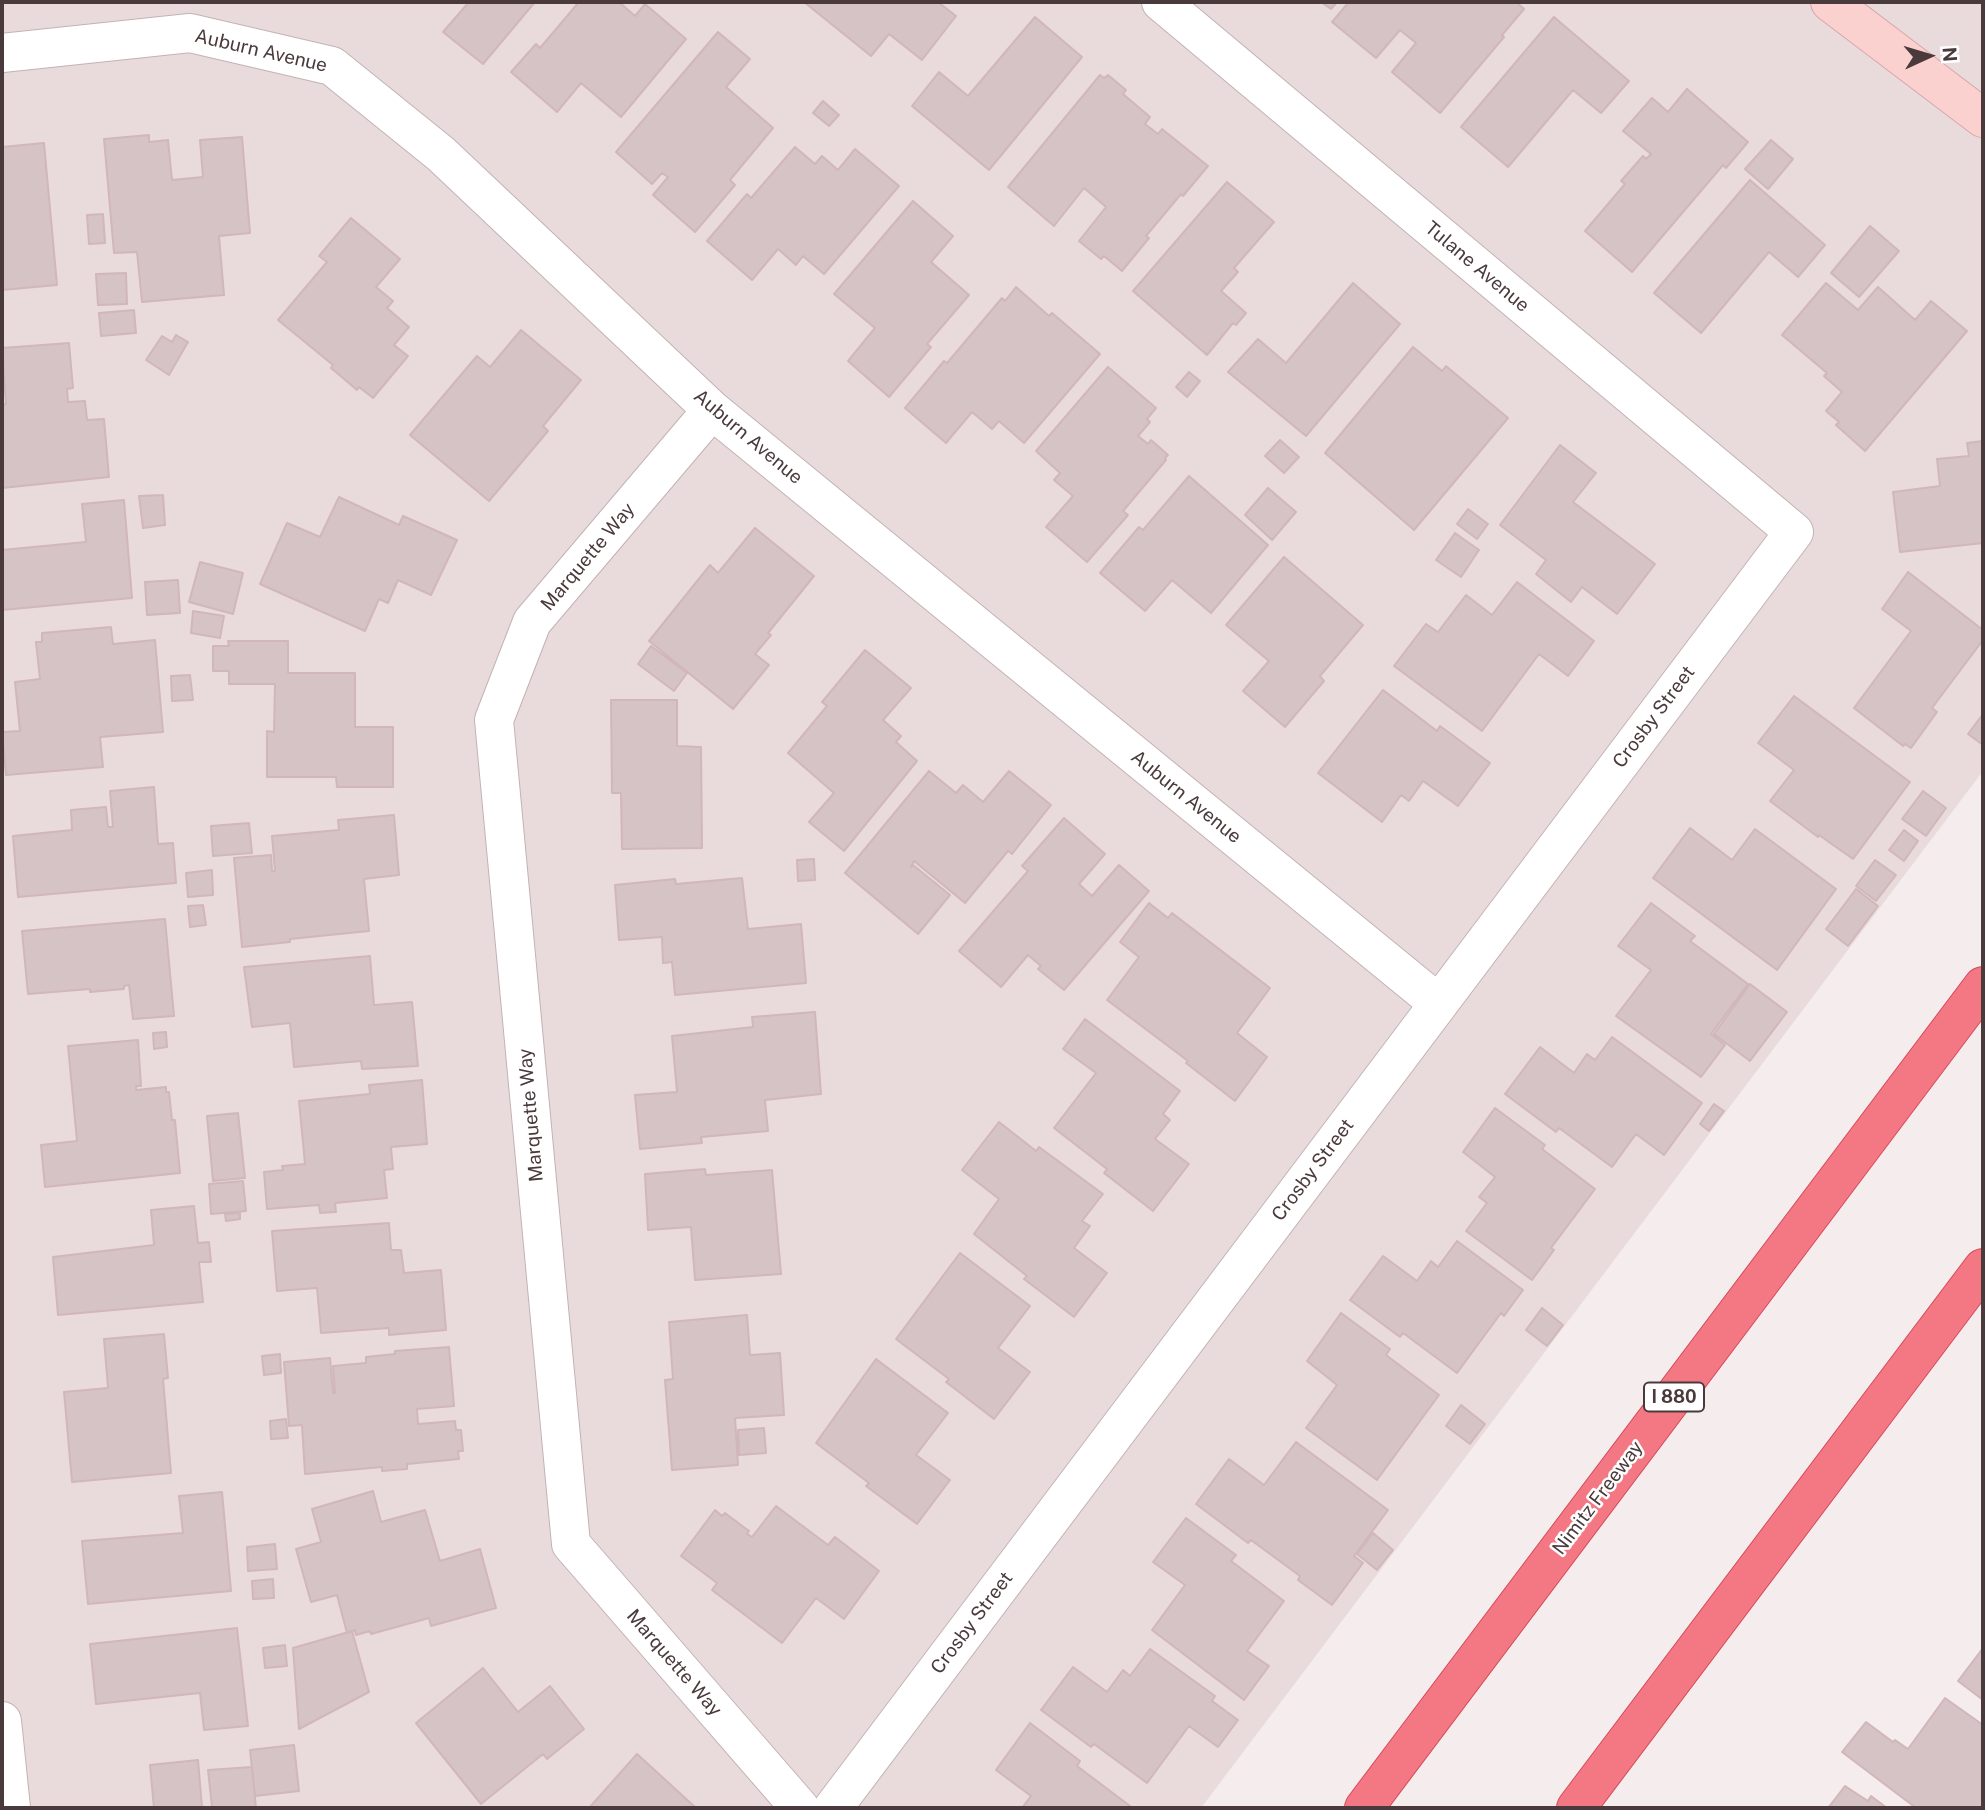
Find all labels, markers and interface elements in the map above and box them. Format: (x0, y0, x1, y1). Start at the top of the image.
north arrow (1894, 21, 1964, 91)
street label: Auburn Avenue (193, 25, 329, 77)
text: N (1938, 46, 1961, 63)
street label: Tulane Avenue (1420, 217, 1534, 317)
street label: Auburn Avenue (689, 385, 807, 489)
street label: Marquette Way (536, 498, 640, 616)
street label: Crosby Street (1608, 661, 1700, 773)
street label: Auburn Avenue (1126, 746, 1246, 848)
street label: Marquette Way (514, 1047, 548, 1183)
street label: Crosby Street (1267, 1114, 1359, 1226)
road number: I 880 (1644, 1382, 1704, 1412)
street label: Nimitz Freeway (1548, 1437, 1648, 1559)
street label: Crosby Street (926, 1567, 1018, 1679)
street label: Marquette Way (621, 1605, 727, 1721)

